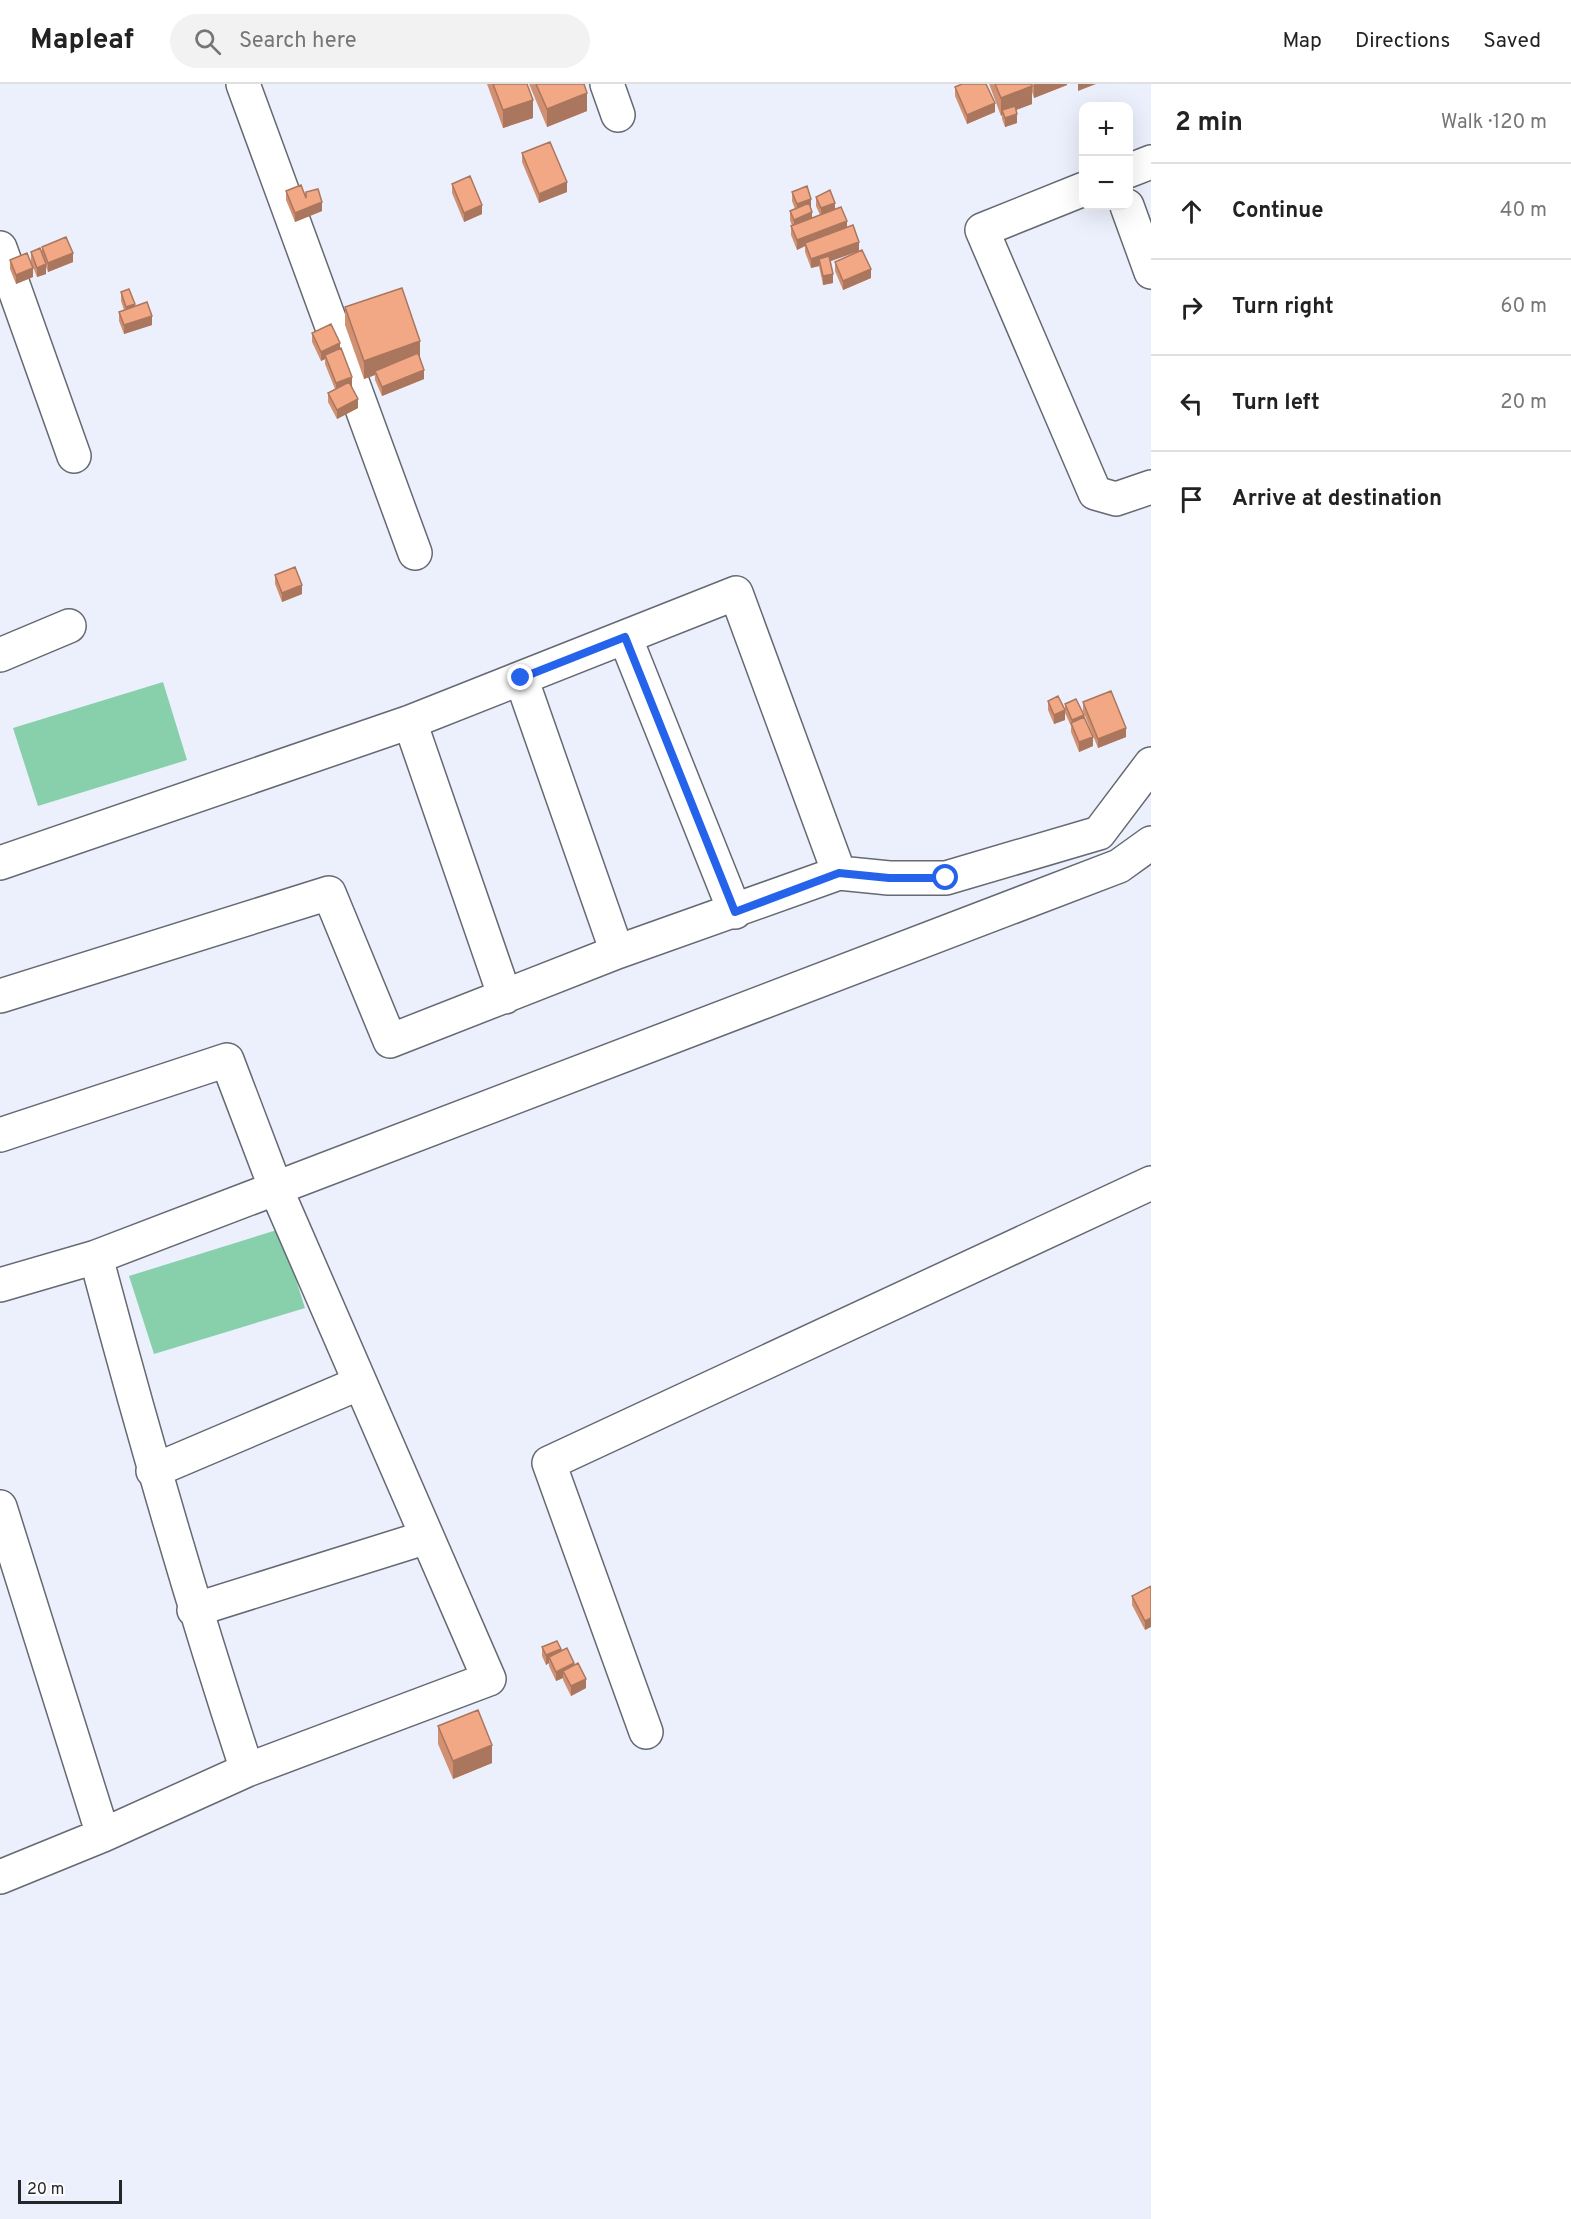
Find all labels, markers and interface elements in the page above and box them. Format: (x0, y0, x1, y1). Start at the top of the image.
search box (170, 14, 590, 68)
text: Mapleaf (30, 23, 134, 59)
icon: search (191, 25, 224, 58)
text: Search here (239, 28, 357, 55)
text: Map (1282, 28, 1322, 55)
text: Directions (1355, 28, 1450, 55)
text: Saved (1483, 28, 1541, 55)
map controls (1079, 102, 1133, 210)
button: + (1079, 102, 1133, 156)
text: 2 min (1175, 107, 1243, 140)
text: Walk · 120 m (1441, 110, 1547, 136)
button: − (1079, 156, 1133, 210)
icon: ahead (1175, 195, 1208, 228)
text: Continue (1232, 198, 1323, 225)
text: 40 m (1500, 198, 1547, 224)
icon: right (1175, 291, 1208, 324)
text: Turn right (1232, 294, 1334, 321)
text: 60 m (1501, 294, 1547, 320)
icon: left (1175, 387, 1208, 420)
text: Turn left (1232, 390, 1320, 417)
text: 20 m (1500, 390, 1547, 416)
icon: arrive (1175, 483, 1208, 516)
text: Arrive at destination (1232, 486, 1442, 513)
route end (507, 664, 533, 690)
route start (932, 864, 958, 890)
scale bar (18, 2177, 122, 2204)
text: 20 m (27, 2180, 64, 2200)

